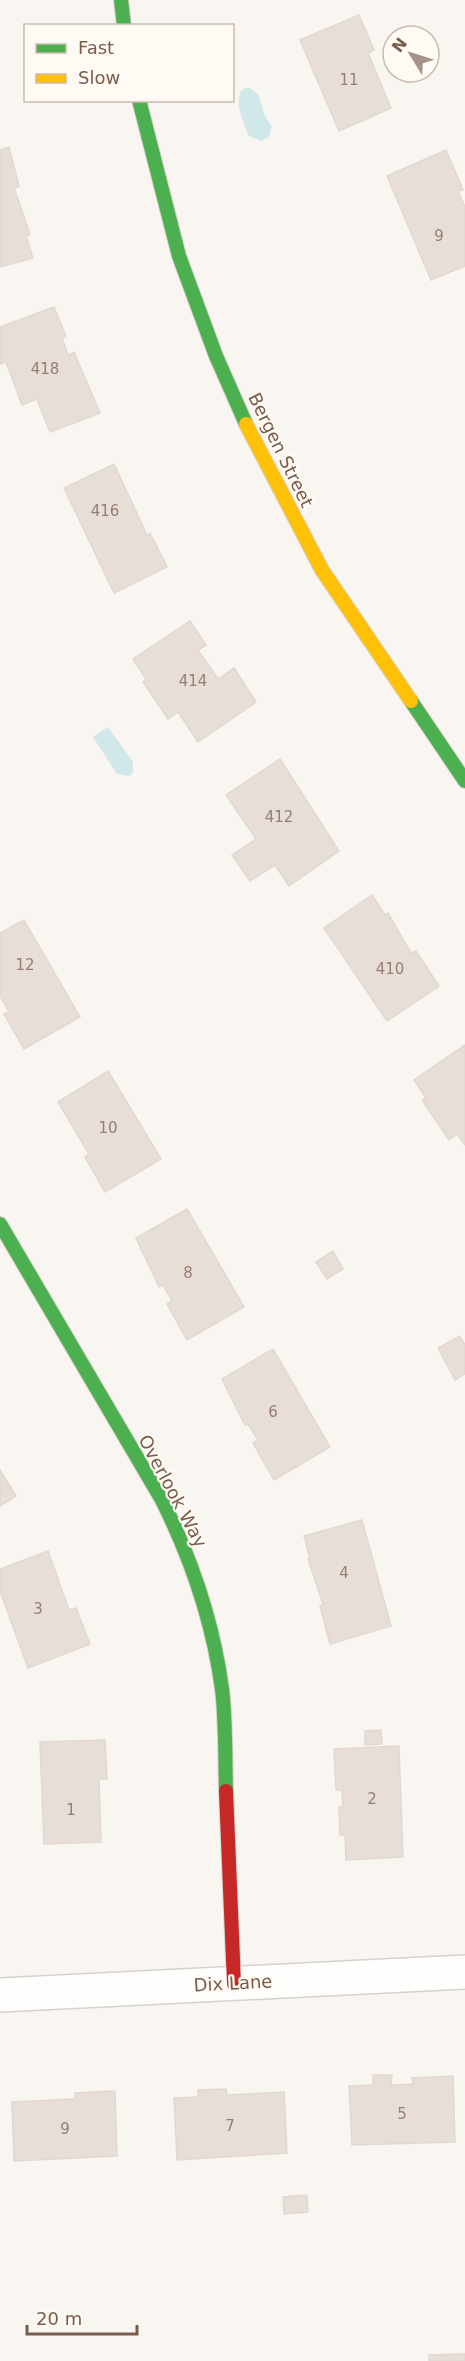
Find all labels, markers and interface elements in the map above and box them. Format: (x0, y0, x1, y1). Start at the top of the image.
legend (24, 24, 234, 102)
north arrow (381, 24, 441, 84)
text: N (388, 34, 411, 56)
text: Fast (78, 37, 114, 58)
text: Slow (78, 67, 120, 88)
house number: 11 (339, 71, 359, 89)
house number: 9 (434, 227, 444, 245)
house number: 418 (31, 360, 59, 378)
street label: Bergen Street (244, 389, 318, 511)
house number: 416 (91, 502, 119, 520)
house number: 414 (179, 672, 207, 690)
house number: 412 (265, 808, 293, 826)
house number: 12 (15, 956, 35, 974)
house number: 410 (376, 960, 404, 978)
house number: 10 (98, 1119, 118, 1137)
house number: 8 (183, 1264, 193, 1282)
house number: 6 (268, 1403, 278, 1421)
street label: Overlook Way (134, 1431, 212, 1551)
house number: 4 (339, 1564, 349, 1582)
house number: 3 (33, 1600, 43, 1618)
house number: 2 (367, 1790, 377, 1808)
house number: 1 (66, 1801, 76, 1819)
street label: Dix Lane (193, 1970, 273, 1996)
house number: 5 (397, 2105, 407, 2123)
house number: 7 (225, 2117, 235, 2135)
house number: 9 (60, 2120, 70, 2138)
scale bar (27, 2298, 136, 2336)
text: 20 m (36, 2308, 82, 2329)

